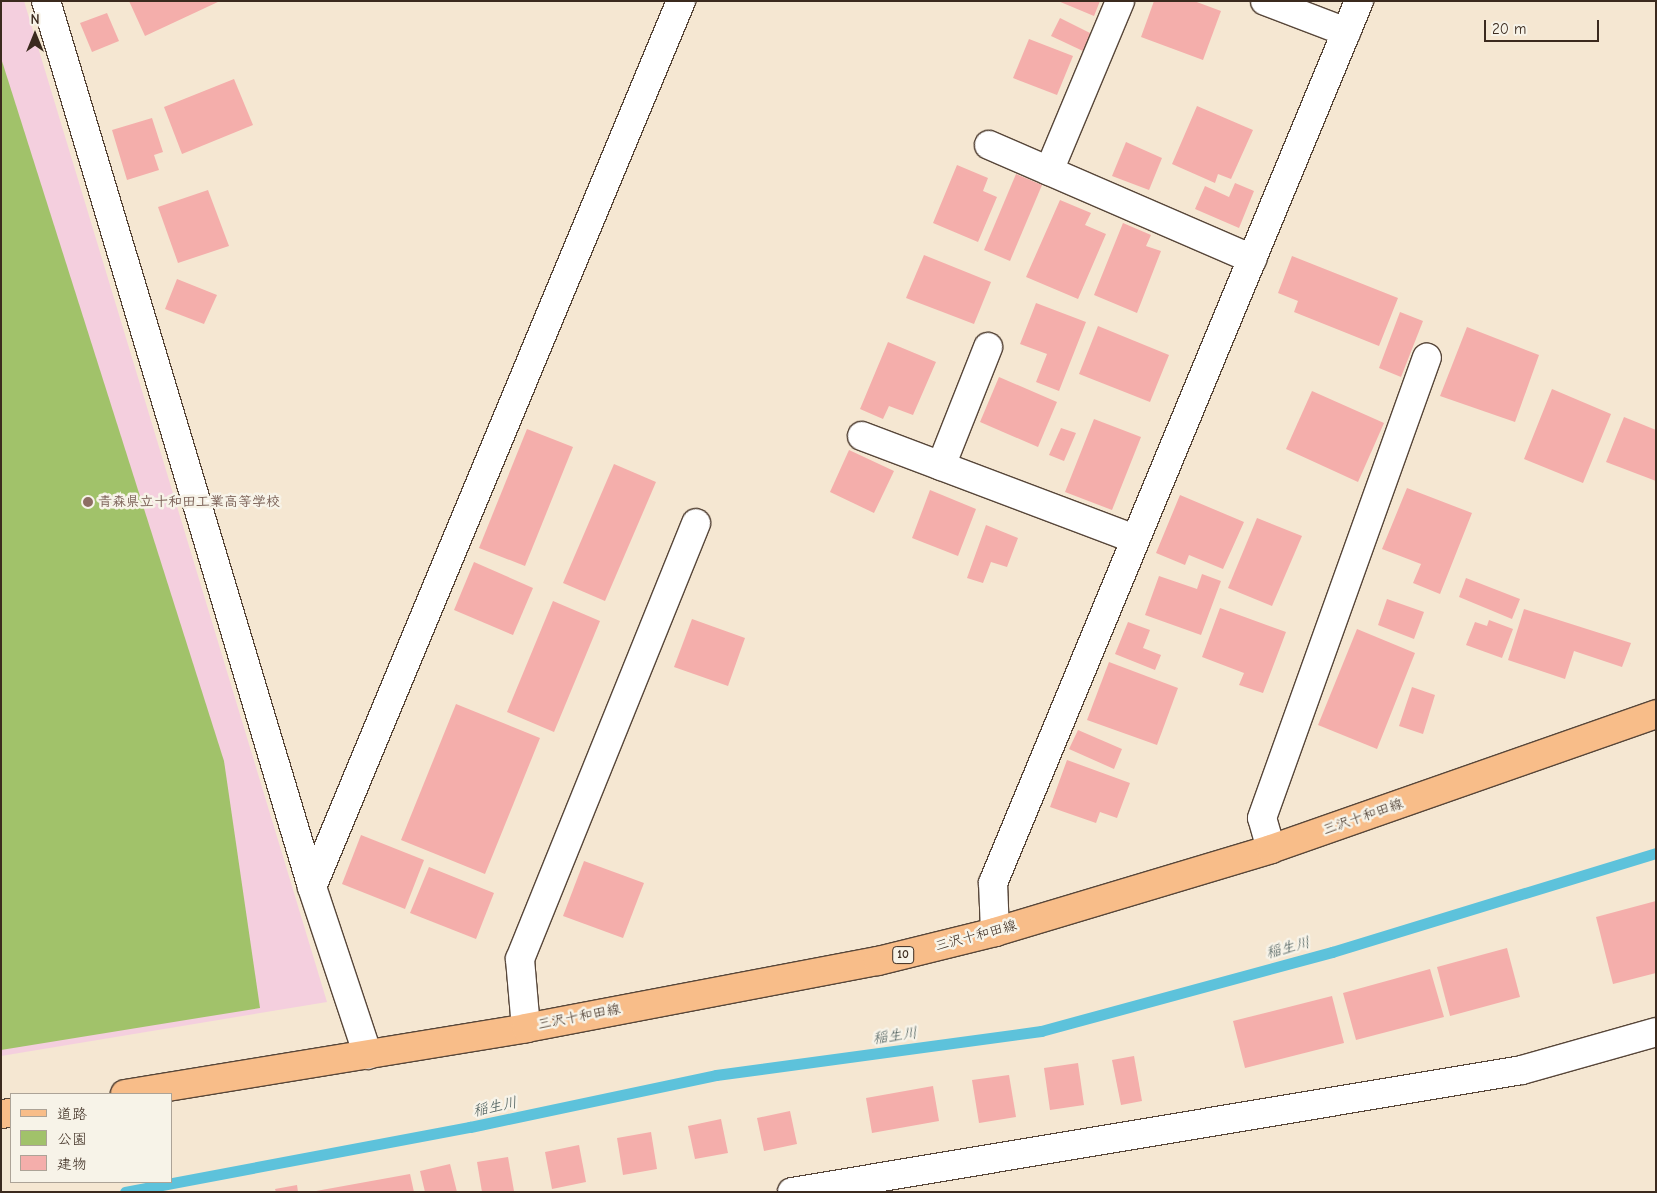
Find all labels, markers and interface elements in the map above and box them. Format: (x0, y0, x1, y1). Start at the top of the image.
north arrow (10, 10, 60, 60)
scale bar (1487, 10, 1602, 42)
text: N (30, 11, 40, 28)
text: 20 m (1492, 20, 1526, 38)
place label: 青森県立十和田工業高等学校 (98, 494, 280, 510)
marker: 青森県立十和田工業高等学校 (82, 496, 94, 508)
street label: 三沢十和田線 (1321, 795, 1405, 839)
street label: 三沢十和田線 (933, 917, 1019, 955)
water label: 稲生川 (1264, 933, 1312, 963)
road number: 10 (892, 946, 914, 964)
street label: 三沢十和田線 (536, 1001, 622, 1033)
water label: 稲生川 (871, 1024, 919, 1048)
legend (10, 1093, 172, 1183)
water label: 稲生川 (471, 1094, 519, 1120)
text: 道路 (57, 1105, 87, 1123)
text: 公園 (57, 1130, 87, 1148)
text: 建物 (57, 1155, 87, 1173)

